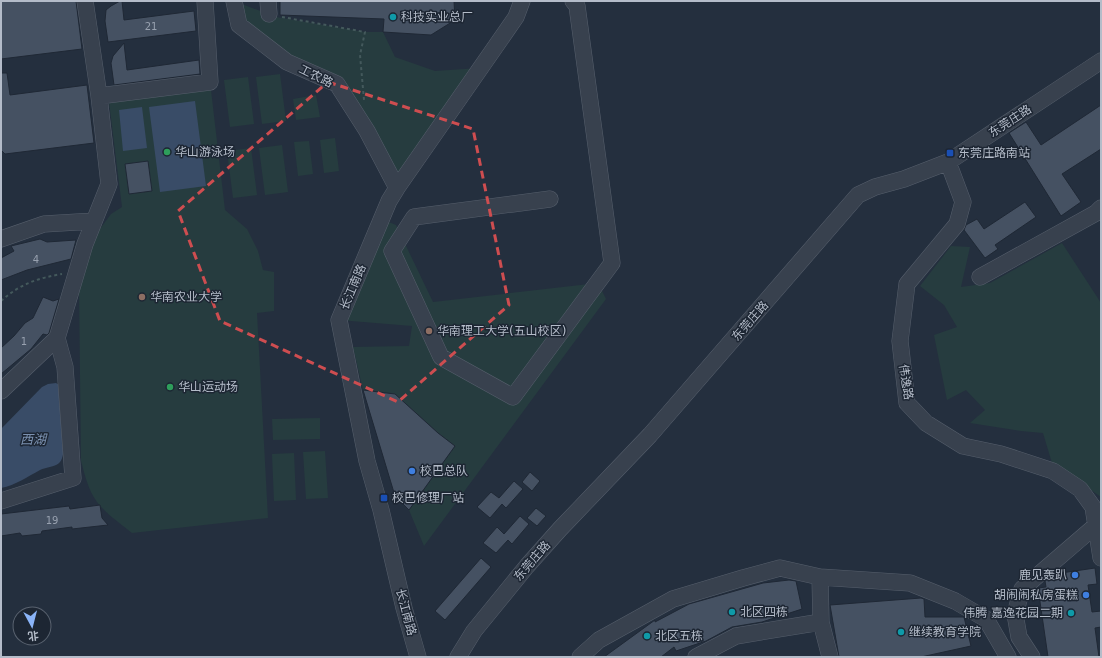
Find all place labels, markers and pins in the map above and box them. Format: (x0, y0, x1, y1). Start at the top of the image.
place label: 科技实业总厂 (401, 10, 473, 24)
marker: 科技实业总厂 (388, 12, 398, 22)
place label: 华山游泳场 (175, 145, 235, 159)
place label: 东莞庄路南站 (958, 146, 1030, 160)
marker: 华山游泳场 (162, 147, 172, 157)
marker: 东莞庄路南站 (945, 148, 955, 158)
place label: 华南农业大学 (150, 290, 222, 304)
marker: 华南农业大学 (137, 292, 147, 302)
place label: 华南理工大学(五山校区) (437, 324, 566, 338)
marker: 华南理工大学(五山校区) (424, 326, 434, 336)
place label: 华山运动场 (178, 380, 238, 394)
marker: 华山运动场 (165, 382, 175, 392)
place label: 校巴总队 (420, 464, 468, 478)
marker: 校巴总队 (407, 466, 417, 476)
place label: 校巴修理厂站 (392, 491, 464, 505)
marker: 校巴修理厂站 (379, 493, 389, 503)
place label: 鹿见轰趴 (1019, 568, 1067, 582)
marker: 鹿见轰趴 (1070, 570, 1080, 580)
place label: 胡闹闹私房蛋糕 (994, 588, 1078, 602)
marker: 胡闹闹私房蛋糕 (1081, 590, 1091, 600)
place label: 北区四栋 (740, 605, 788, 619)
place label: 伟腾 嘉逸花园二期 (963, 606, 1063, 620)
marker: 北区四栋 (727, 607, 737, 617)
marker: 伟腾 嘉逸花园二期 (1066, 608, 1076, 618)
place label: 继续教育学院 (909, 625, 981, 639)
marker: 继续教育学院 (896, 627, 906, 637)
place label: 北区五栋 (655, 629, 703, 643)
marker: 北区五栋 (642, 631, 652, 641)

